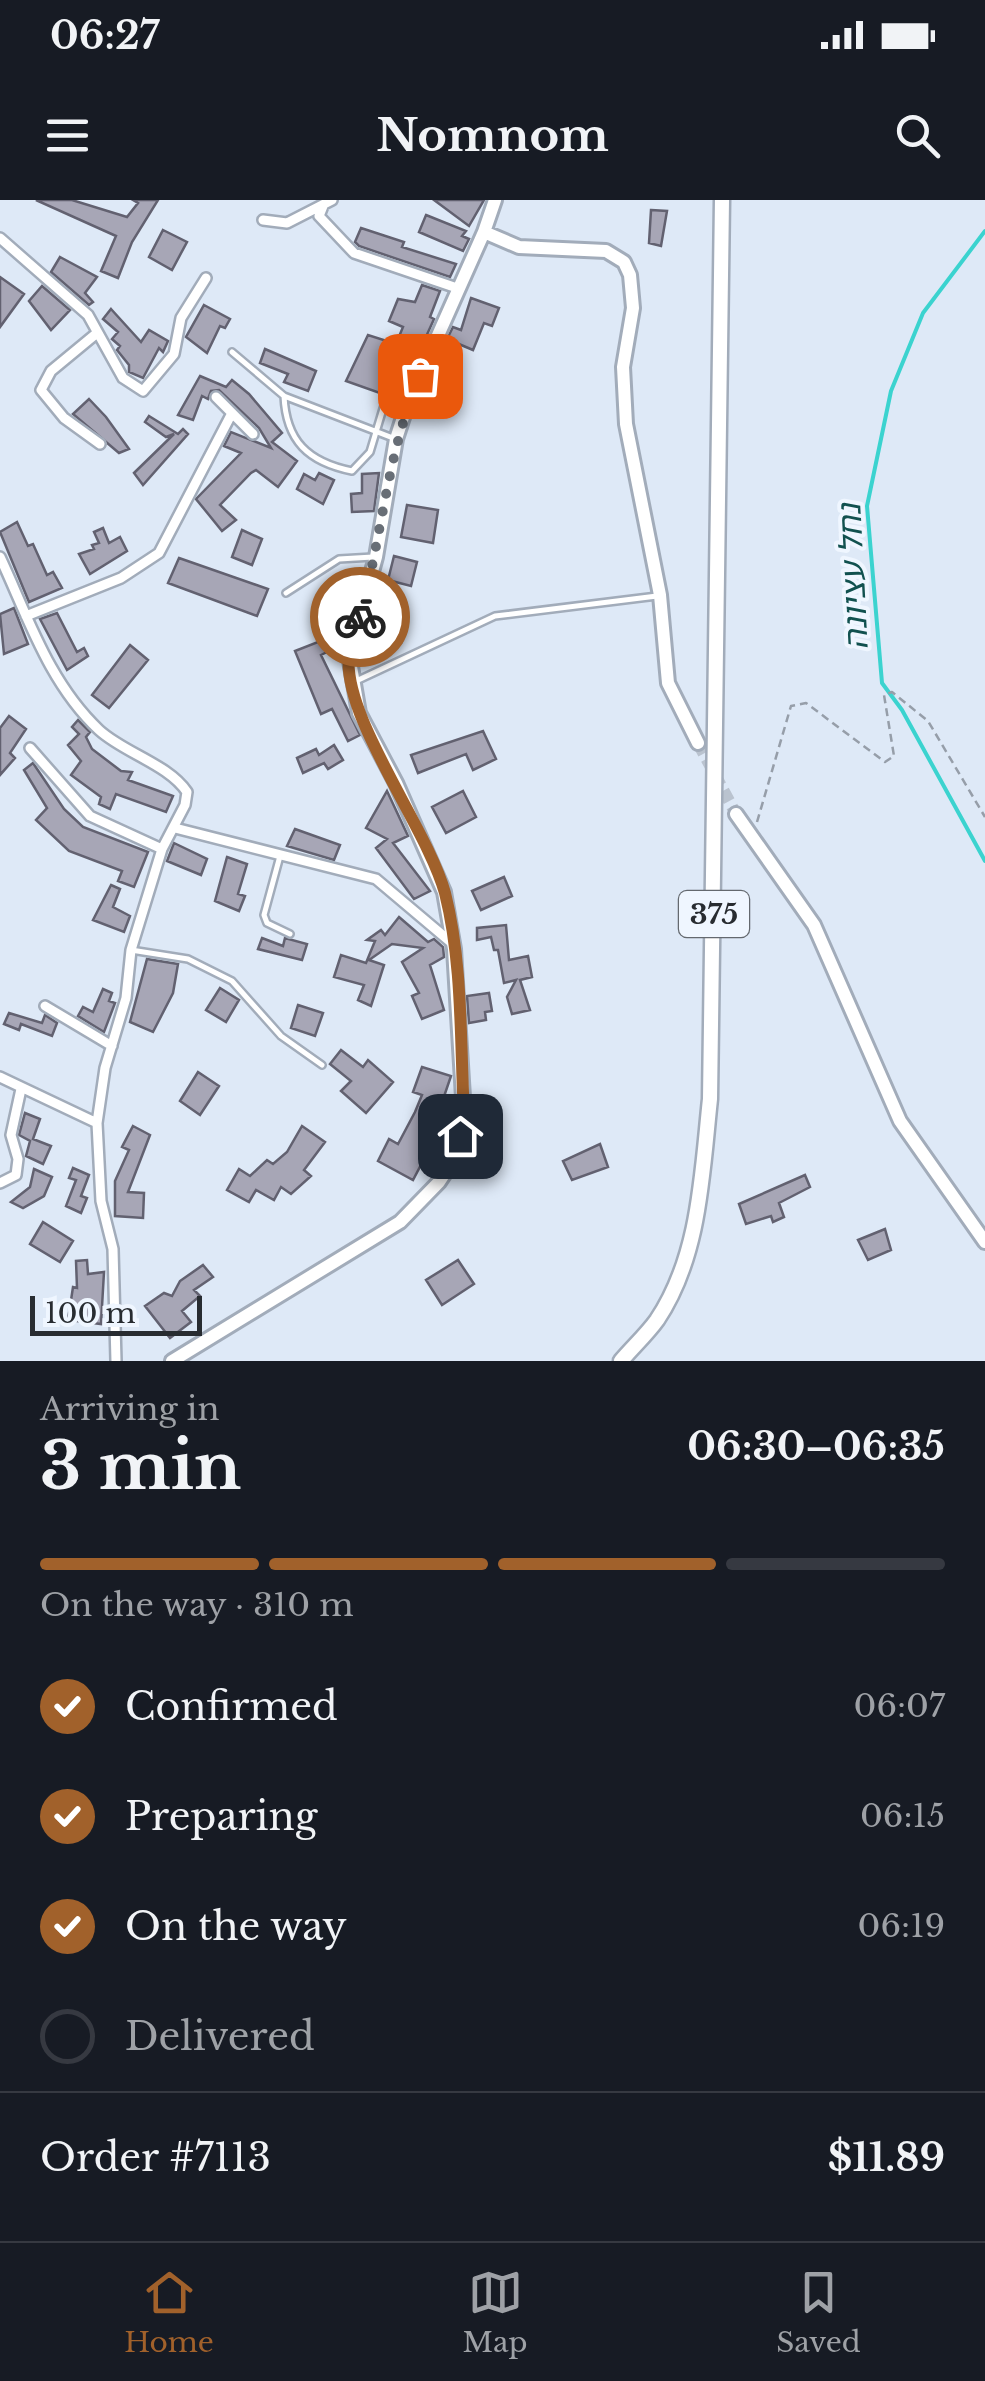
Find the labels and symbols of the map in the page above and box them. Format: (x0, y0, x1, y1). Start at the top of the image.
pin (378, 334, 463, 419)
water label: נחל עציונה (829, 501, 877, 651)
courier (310, 567, 410, 667)
road number: 375 (679, 891, 749, 937)
pin (418, 1094, 503, 1179)
scale bar (30, 1291, 202, 1336)

